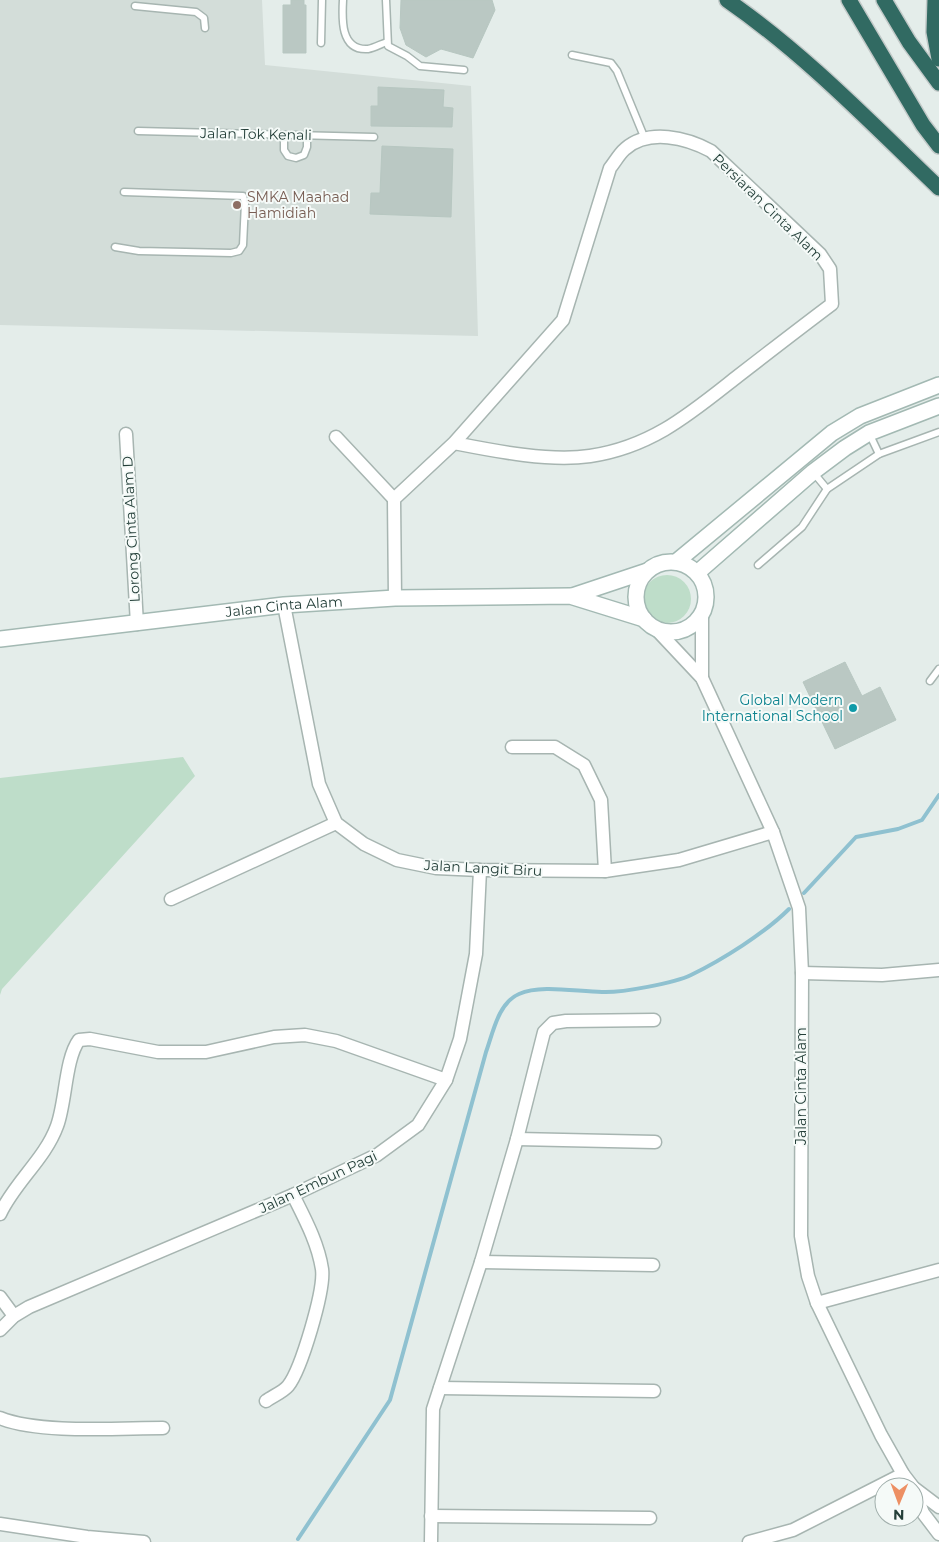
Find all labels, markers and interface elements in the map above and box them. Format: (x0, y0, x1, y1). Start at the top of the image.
street label: Jalan Tok Kenali (199, 124, 312, 144)
street label: Persiaran Cinta Alam (709, 150, 827, 264)
place label: SMKA Maahad Hamidiah (247, 188, 349, 222)
marker: SMKA Maahad Hamidiah (231, 199, 243, 211)
street label: Lorong Cinta Alam D (118, 455, 144, 603)
street label: Jalan Cinta Alam (223, 592, 343, 621)
place label: Global Modern International School (702, 691, 843, 725)
marker: Global Modern International School (847, 702, 859, 714)
street label: Jalan Langit Biru (422, 856, 543, 880)
street label: Jalan Cinta Alam (792, 1027, 810, 1146)
street label: Jalan Embun Pagi (255, 1147, 380, 1218)
north arrow (874, 1477, 924, 1527)
text: N (893, 1506, 905, 1524)

